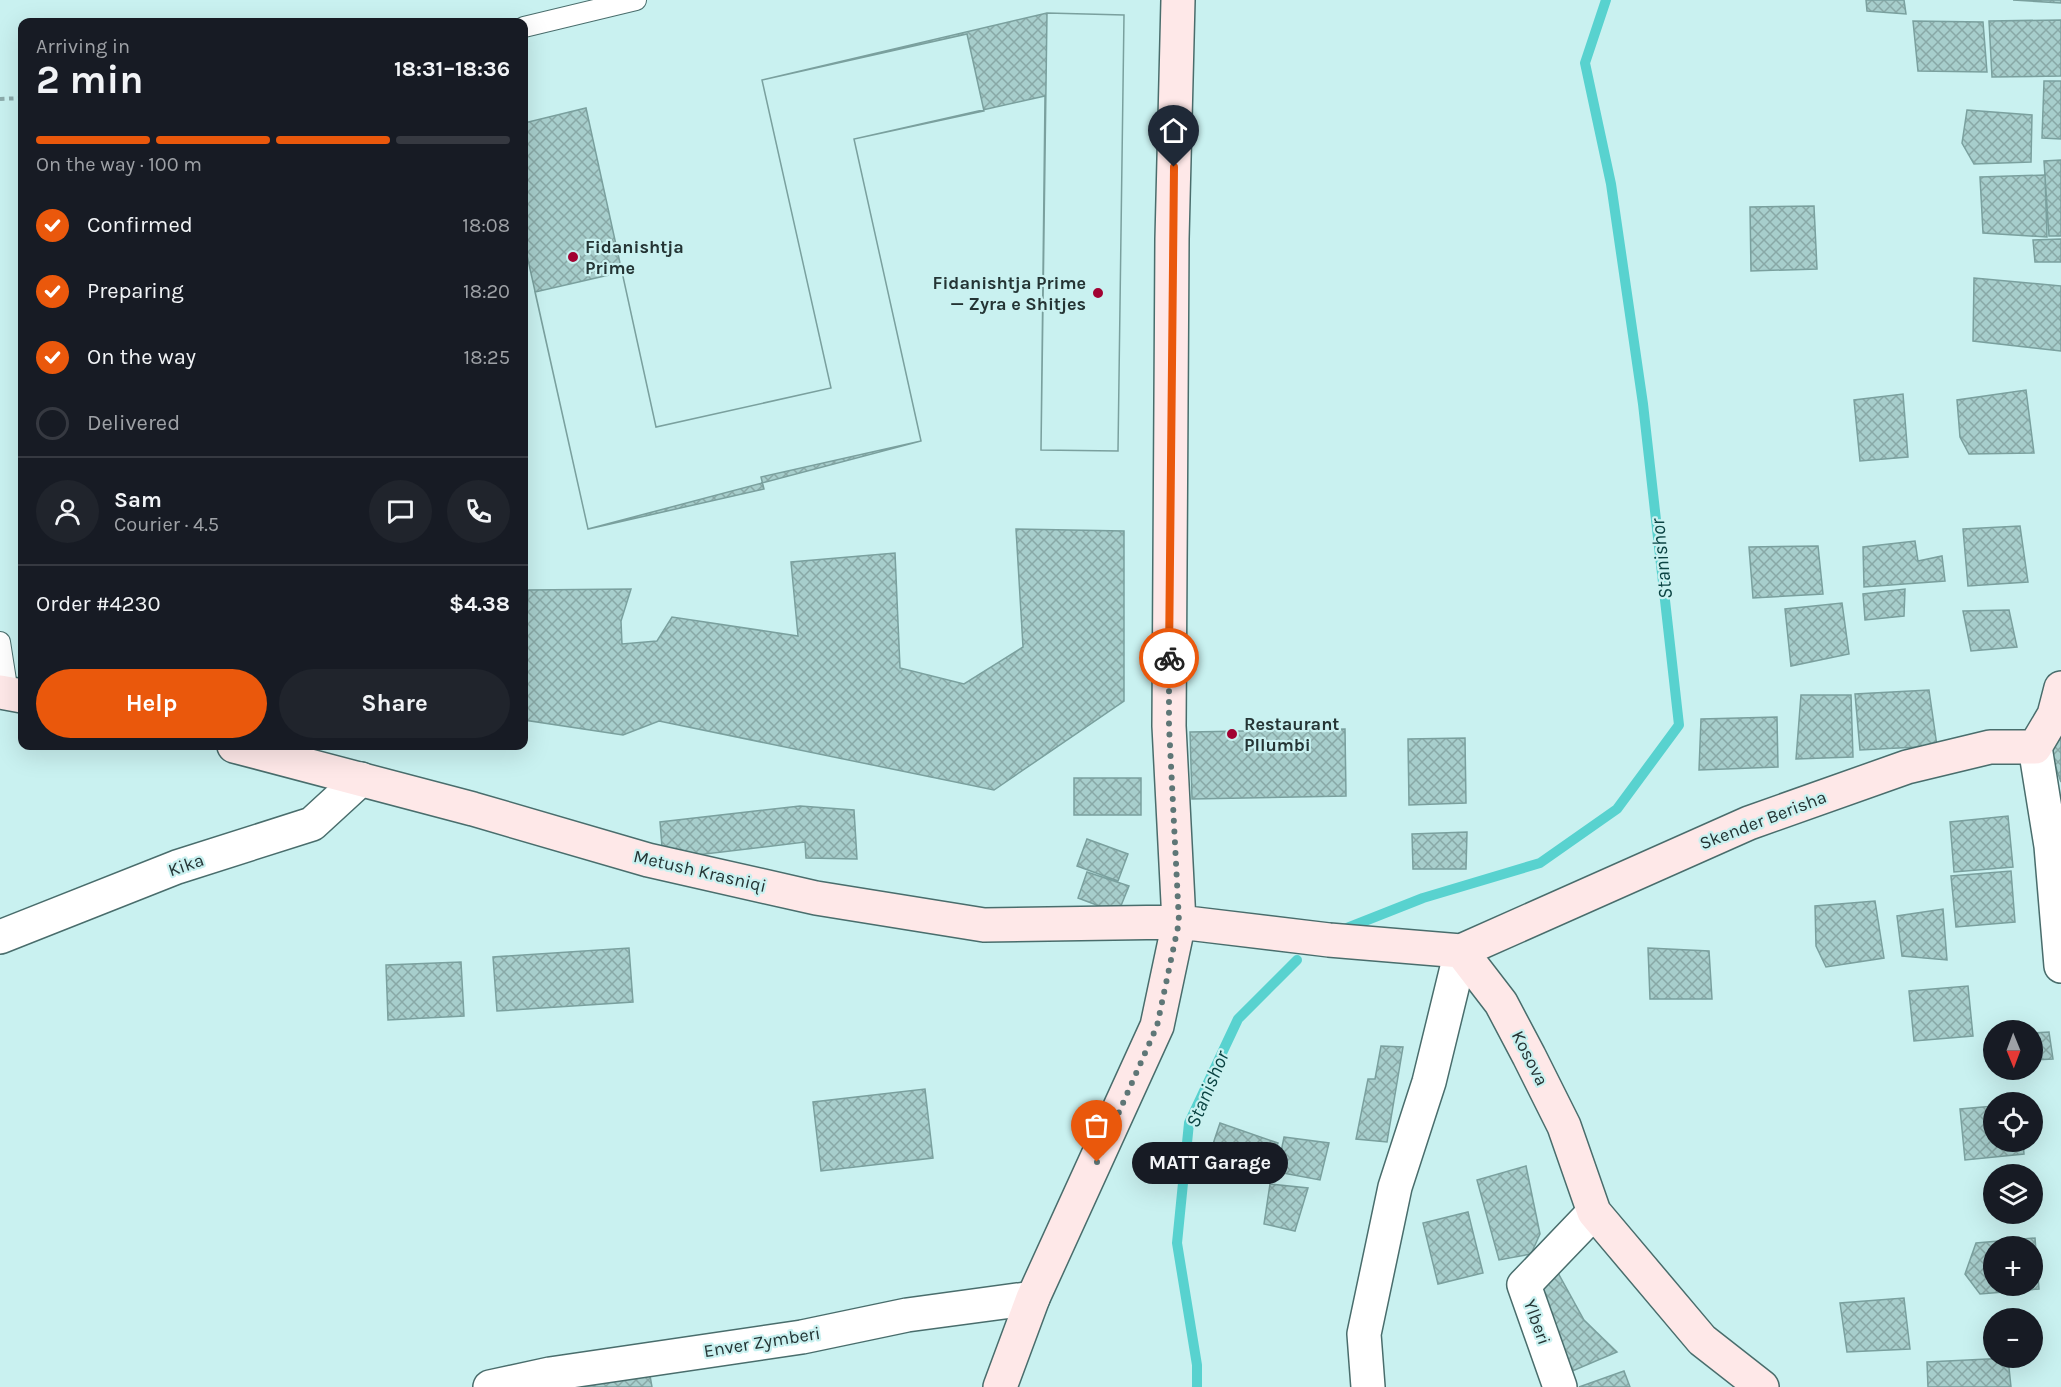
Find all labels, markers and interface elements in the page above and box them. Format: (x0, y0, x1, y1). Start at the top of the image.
text: Arriving in (36, 35, 130, 58)
text: 18:31–18:36 (394, 56, 510, 82)
text: 2 min (36, 57, 144, 103)
pin (1148, 105, 1199, 167)
icon: home (1157, 114, 1190, 147)
text: On the way · 100 m (36, 153, 202, 176)
icon: check (36, 209, 69, 242)
text: Confirmed (87, 212, 193, 238)
text: 18:08 (462, 214, 510, 237)
place label: Fidanishtja Prime (585, 236, 684, 279)
marker: Fidanishtja Prime (566, 250, 580, 264)
place label: Fidanishtja Prime — Zyra e Shitjes (933, 272, 1086, 315)
icon: check (36, 275, 69, 308)
text: Preparing (87, 278, 184, 304)
text: 18:20 (463, 280, 510, 303)
marker: Fidanishtja Prime — Zyra e Shitjes (1091, 286, 1105, 300)
icon: check (36, 341, 69, 374)
text: On the way (87, 344, 196, 370)
text: 18:25 (464, 346, 510, 369)
text: Delivered (87, 410, 180, 436)
button: person (36, 480, 99, 543)
button: chat (369, 480, 432, 543)
button: phone (447, 480, 510, 543)
text: Sam (114, 487, 162, 513)
text: Courier · 4.5 (114, 513, 219, 536)
water label: Stanishor (1646, 516, 1677, 600)
text: Order #4230 (36, 591, 161, 617)
text: $4.38 (449, 591, 510, 617)
courier (1139, 628, 1199, 688)
icon: bike (1153, 642, 1186, 675)
button: Help (36, 669, 267, 738)
button: Share (279, 669, 510, 738)
place label: Restaurant Pllumbi (1244, 713, 1339, 756)
marker: Restaurant Pllumbi (1225, 727, 1239, 741)
street label: Skender Berisha (1696, 786, 1830, 854)
street label: Metush Krasniqi (631, 845, 769, 897)
street label: Kika (165, 849, 207, 881)
north arrow (1983, 1020, 2043, 1080)
map controls (1983, 1020, 2043, 1368)
street label: Kosova (1507, 1027, 1553, 1089)
water label: Stanishor (1181, 1046, 1234, 1131)
button: locate (1983, 1092, 2043, 1152)
pin (1071, 1100, 1122, 1162)
icon: bag (1080, 1109, 1113, 1142)
callout: MATT Garage (1133, 1141, 1289, 1183)
text: MATT Garage (1149, 1151, 1271, 1174)
button: layers (1983, 1164, 2043, 1224)
button: + (1983, 1236, 2043, 1296)
street label: Ylberi (1519, 1296, 1555, 1348)
button: − (1983, 1308, 2043, 1368)
street label: Enver Zymberi (702, 1322, 822, 1362)

